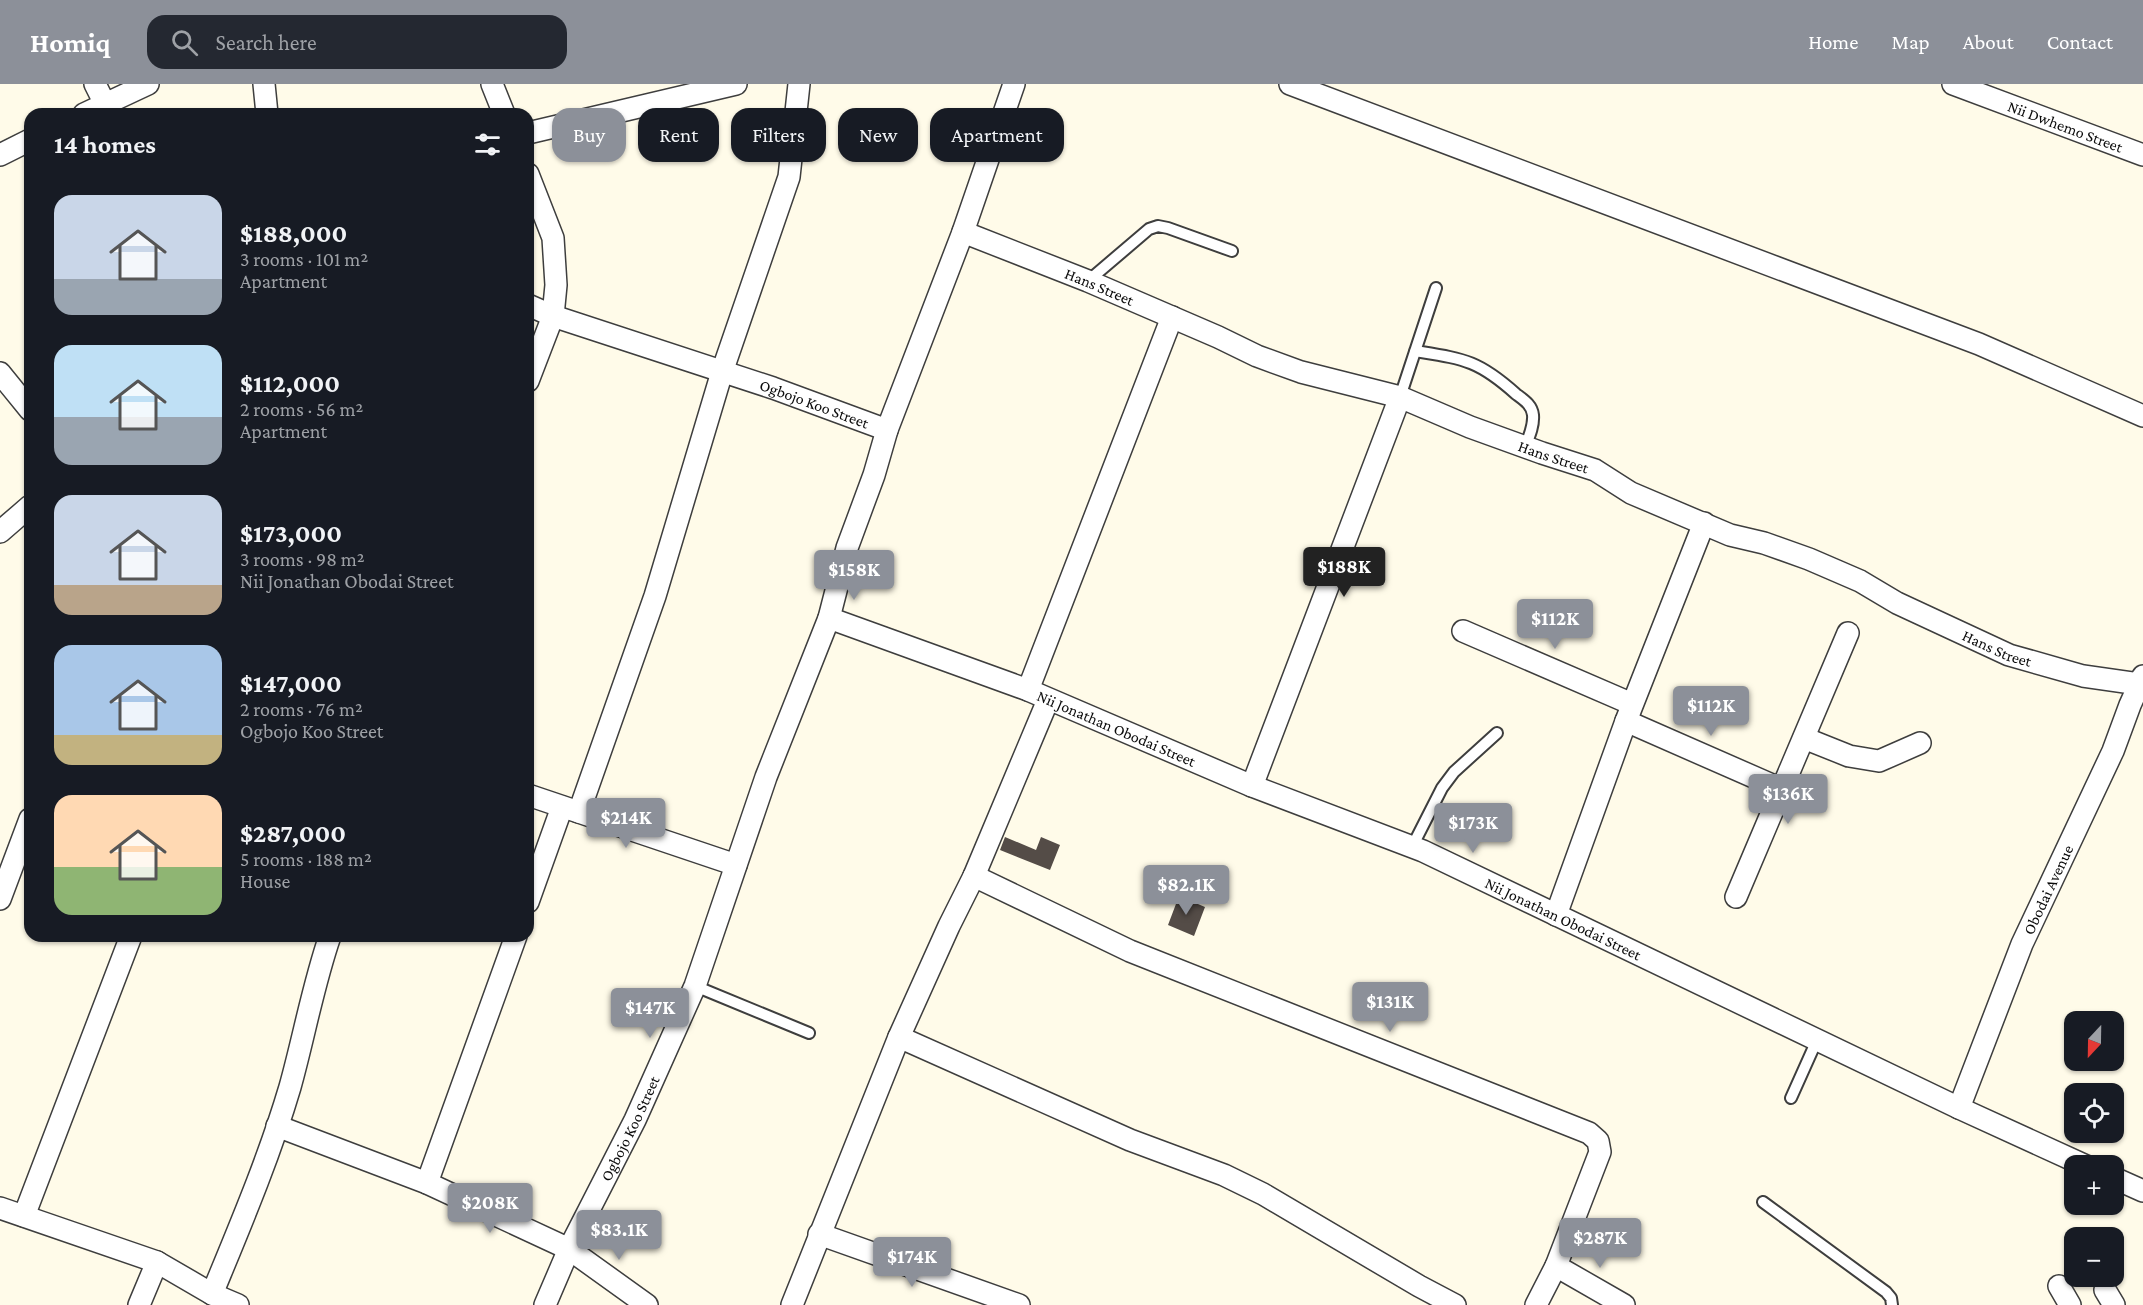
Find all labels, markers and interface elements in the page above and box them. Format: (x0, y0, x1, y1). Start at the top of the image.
search box (147, 15, 567, 69)
icon: search (168, 26, 201, 59)
text: Homiq (30, 27, 111, 58)
text: Search here (216, 30, 317, 55)
text: Home (1808, 30, 1858, 54)
text: Map (1891, 30, 1930, 54)
text: About (1963, 30, 2014, 54)
text: Contact (2047, 30, 2113, 54)
street label: Nii Dwhemo Street (2005, 97, 2126, 156)
chip: Buy (552, 108, 626, 162)
chip: Rent (638, 108, 719, 162)
chip: Filters (731, 108, 826, 162)
chip: New (838, 108, 918, 162)
chip: Apartment (930, 108, 1064, 162)
icon: filters (471, 128, 504, 161)
text: 14 homes (54, 130, 156, 159)
icon: home (102, 219, 174, 291)
text: $188,000 (240, 219, 347, 248)
text: 3 rooms · 101 m² (240, 248, 368, 270)
street label: Hans Street (1062, 265, 1137, 309)
text: Apartment (240, 270, 327, 292)
icon: home (102, 369, 174, 441)
text: $112,000 (240, 369, 340, 398)
street label: Ogbojo Koo Street (758, 376, 872, 432)
text: 2 rooms · 56 m² (240, 398, 363, 420)
text: Apartment (240, 420, 327, 442)
street label: Hans Street (1516, 437, 1592, 477)
icon: home (102, 519, 174, 591)
text: $173,000 (240, 519, 342, 548)
pin: $188K (1302, 547, 1386, 598)
text: 3 rooms · 98 m² (240, 548, 365, 570)
pin: $158K (812, 550, 896, 601)
text: $188K (1317, 555, 1371, 577)
text: $158K (828, 558, 880, 580)
text: Nii Jonathan Obodai Street (240, 570, 454, 592)
pin: $112K (1513, 599, 1597, 650)
text: $112K (1531, 607, 1579, 629)
street label: Hans Street (1960, 627, 2034, 670)
icon: home (102, 669, 174, 741)
text: $147,000 (240, 669, 342, 698)
pin: $112K (1669, 686, 1753, 737)
street label: Nii Jonathan Obodai Street (1035, 687, 1199, 770)
text: $112K (1687, 694, 1735, 716)
text: 2 rooms · 76 m² (240, 698, 363, 720)
text: Ogbojo Koo Street (240, 720, 383, 742)
pin: $136K (1746, 774, 1830, 825)
text: $136K (1763, 782, 1813, 804)
pin: $214K (584, 798, 668, 849)
pin: $173K (1431, 803, 1515, 854)
text: $214K (600, 806, 652, 828)
text: $173K (1448, 811, 1498, 833)
icon: home (102, 819, 174, 891)
text: $287,000 (240, 819, 346, 848)
street label: Obodai Avenue (2020, 842, 2077, 937)
text: 5 rooms · 188 m² (240, 848, 372, 870)
pin: $82.1K (1137, 865, 1235, 916)
text: House (240, 870, 290, 892)
text: $82.1K (1157, 873, 1215, 895)
street label: Nii Jonathan Obodai Street (1483, 874, 1645, 964)
pin: $131K (1348, 982, 1432, 1033)
pin: $147K (608, 988, 692, 1039)
text: $131K (1366, 990, 1414, 1012)
text: $147K (625, 996, 675, 1018)
north arrow (2064, 1011, 2124, 1071)
map controls (2064, 1011, 2124, 1287)
street label: Ogbojo Koo Street (597, 1073, 663, 1184)
button: locate (2064, 1083, 2124, 1143)
button: + (2064, 1155, 2124, 1215)
pin: $208K (448, 1183, 532, 1234)
text: $208K (462, 1191, 518, 1213)
pin: $83.1K (570, 1210, 668, 1261)
text: $83.1K (591, 1218, 648, 1240)
pin: $287K (1558, 1218, 1642, 1269)
text: $287K (1573, 1226, 1627, 1248)
button: − (2064, 1227, 2124, 1287)
pin: $174K (870, 1237, 954, 1288)
text: $174K (887, 1245, 937, 1267)

